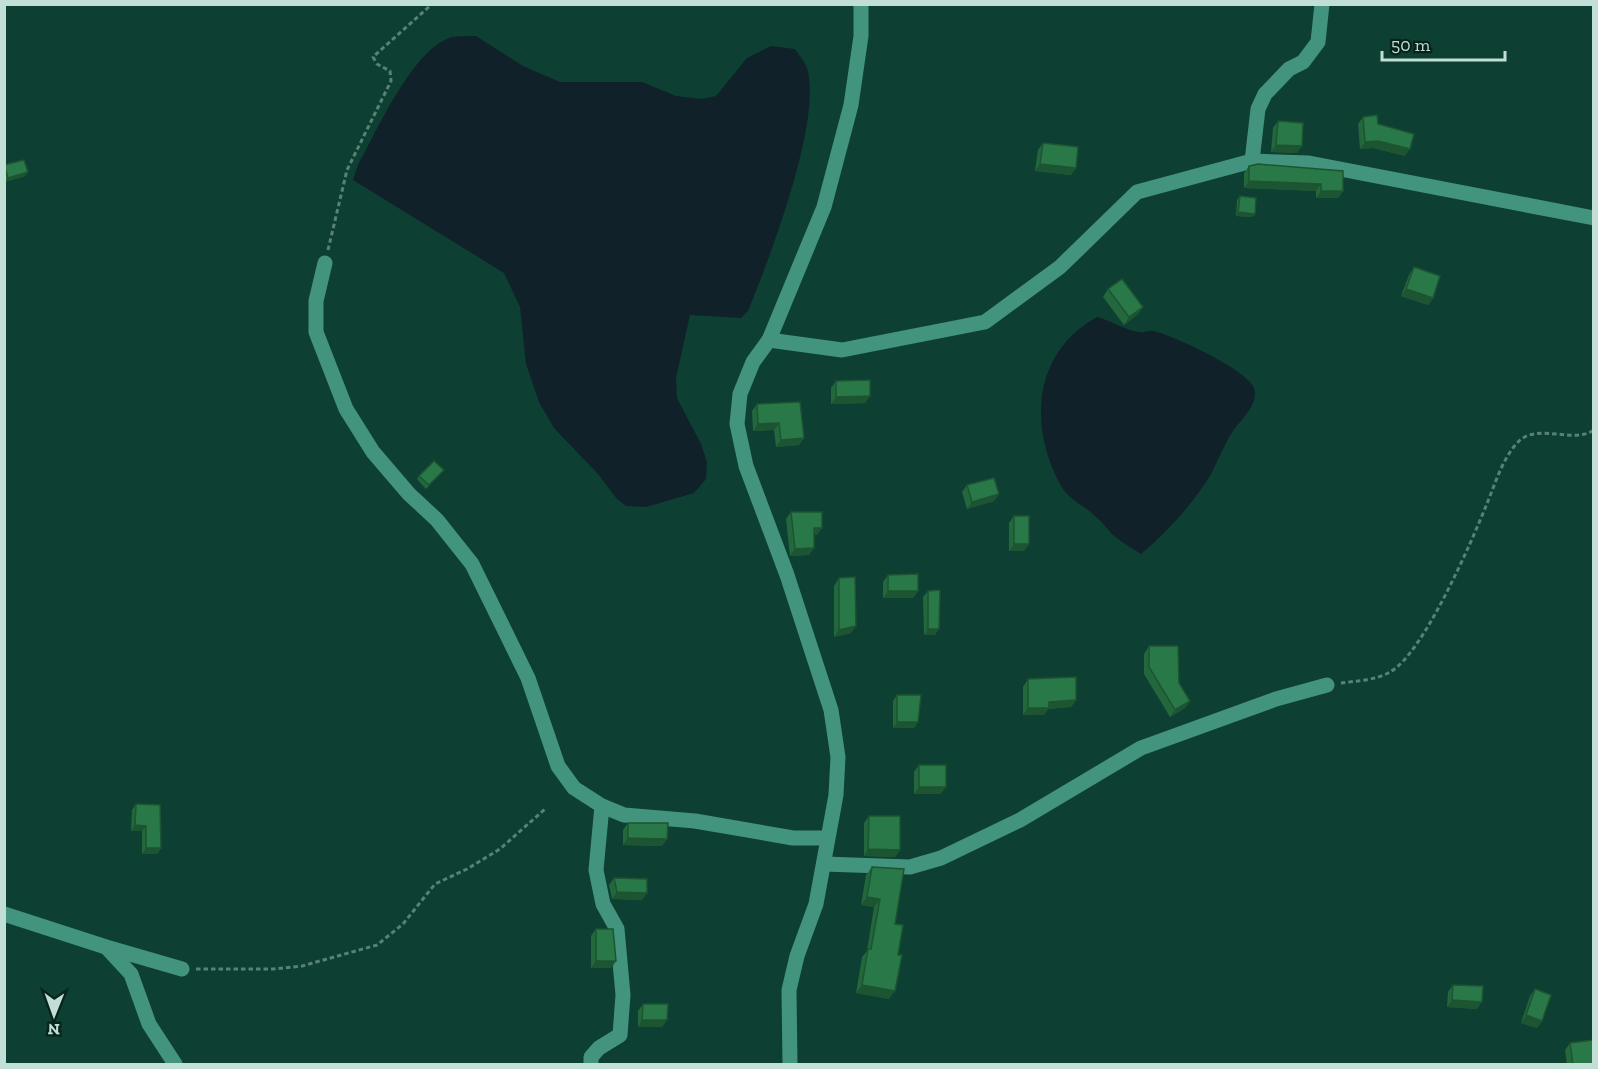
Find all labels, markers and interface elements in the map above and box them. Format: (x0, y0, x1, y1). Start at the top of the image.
scale bar (1382, 24, 1505, 62)
text: 50 m (1391, 34, 1431, 56)
north arrow (24, 985, 84, 1045)
text: N (47, 1020, 60, 1039)

